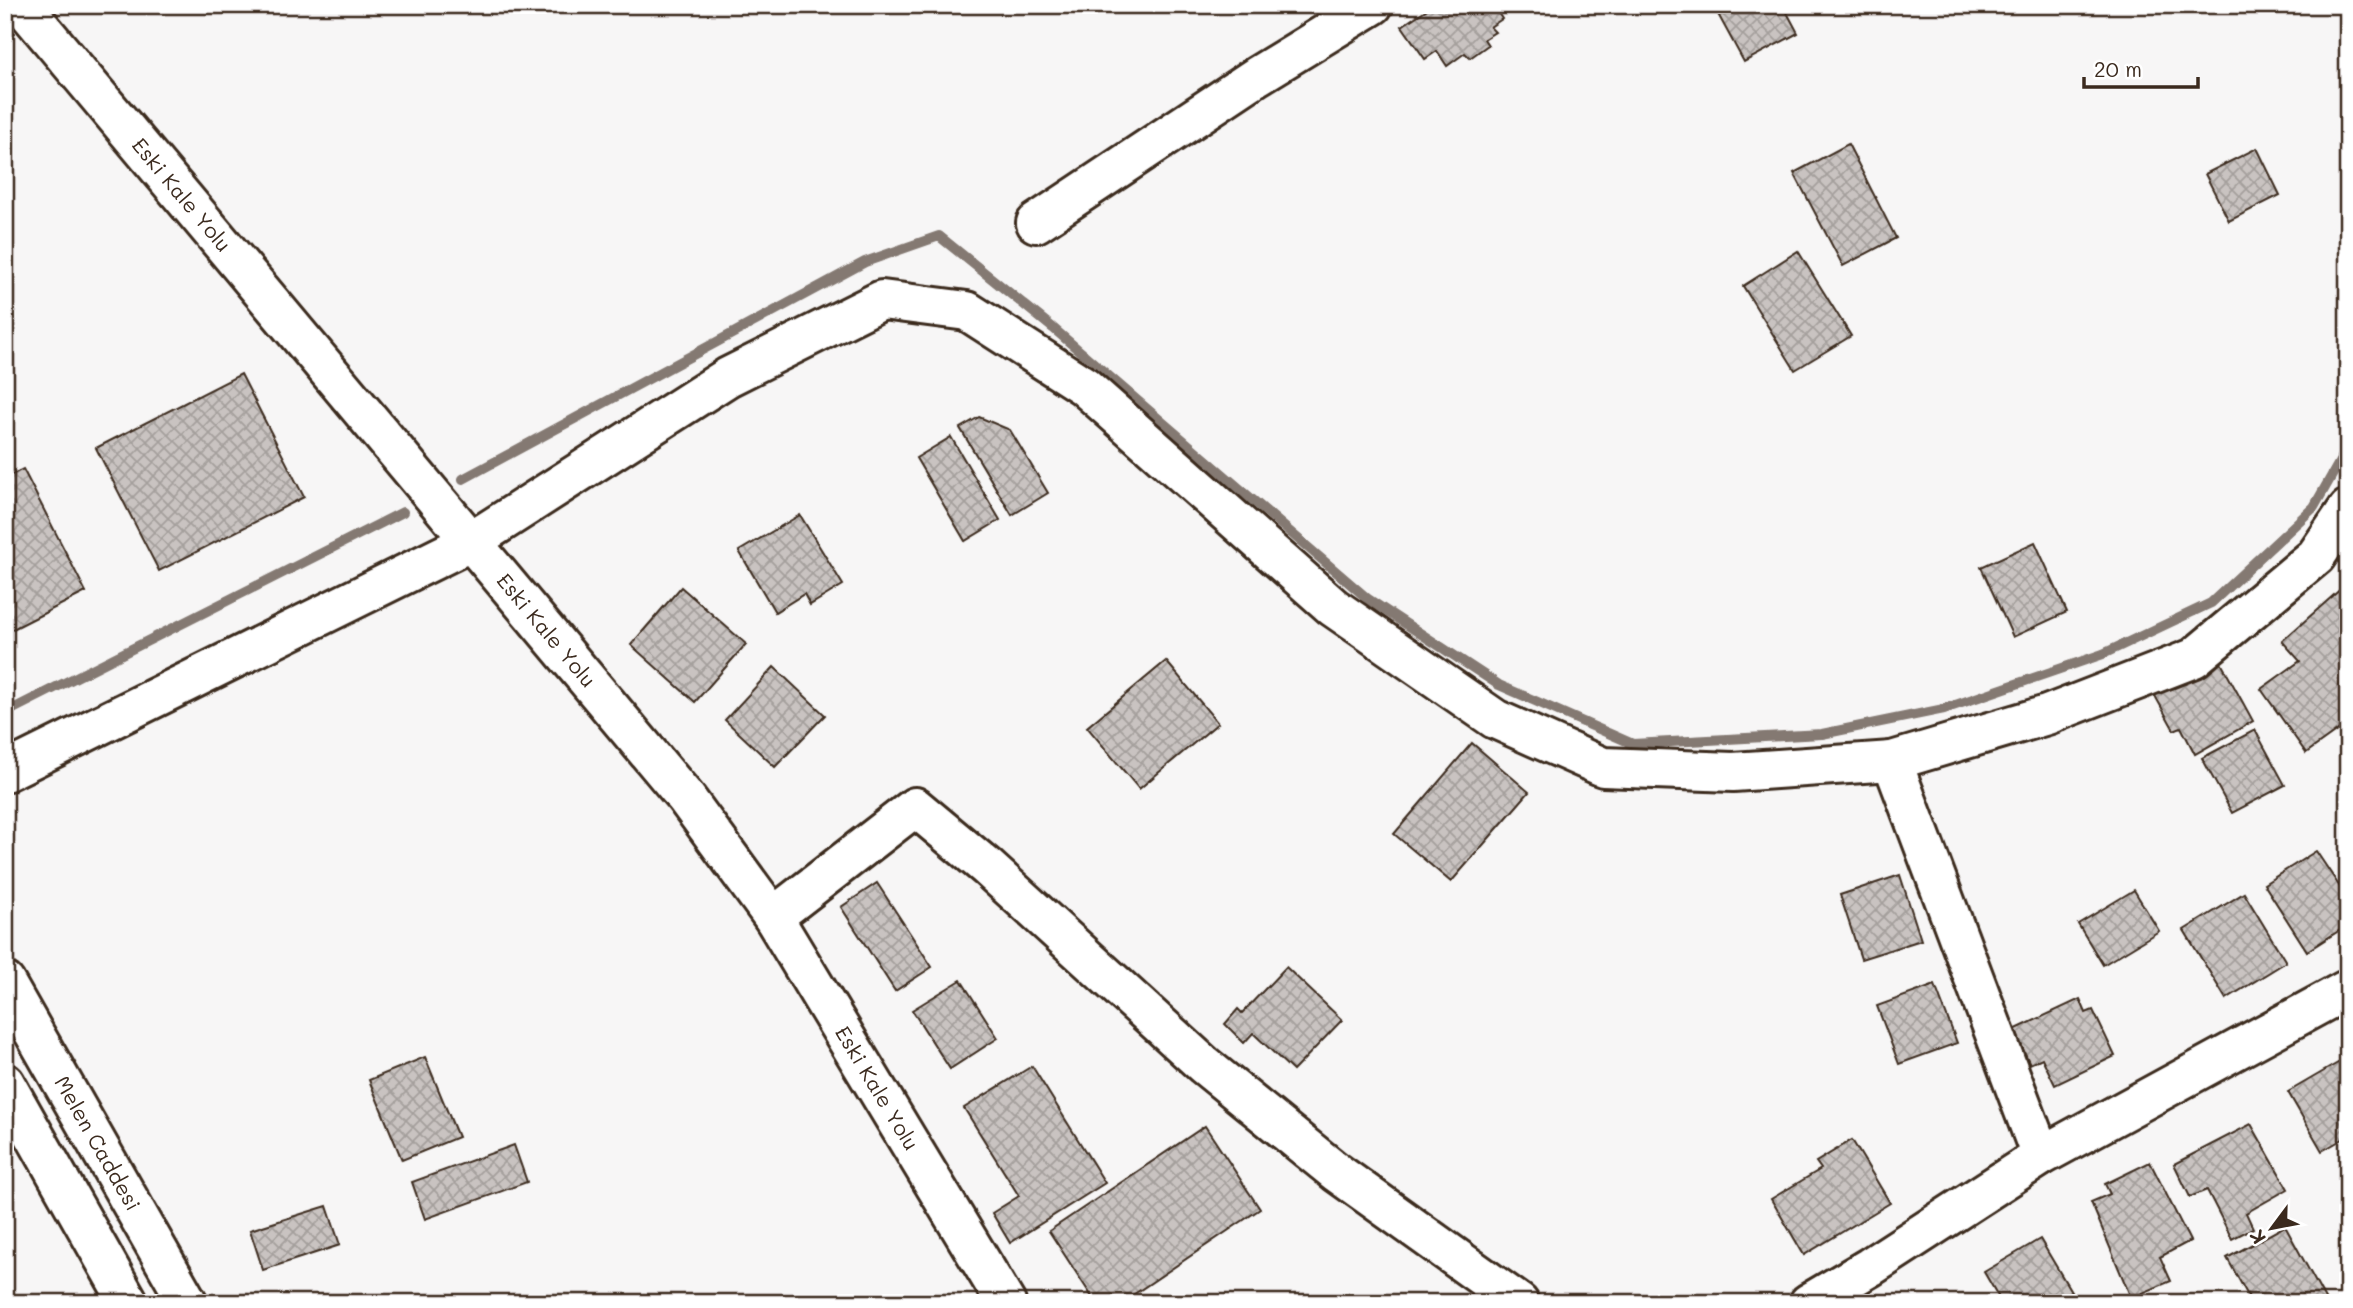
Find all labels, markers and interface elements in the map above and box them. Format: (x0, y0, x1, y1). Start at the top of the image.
scale bar (2084, 46, 2197, 90)
text: 20 m (2094, 55, 2142, 82)
street label: Eski Kale Yolu (127, 132, 238, 257)
street label: Eski Kale Yolu (492, 567, 602, 692)
street label: Eski Kale Yolu (830, 1021, 926, 1155)
street label: Melen Caddesi (49, 1071, 147, 1215)
north arrow (2238, 1192, 2308, 1262)
text: K (2243, 1225, 2271, 1249)

